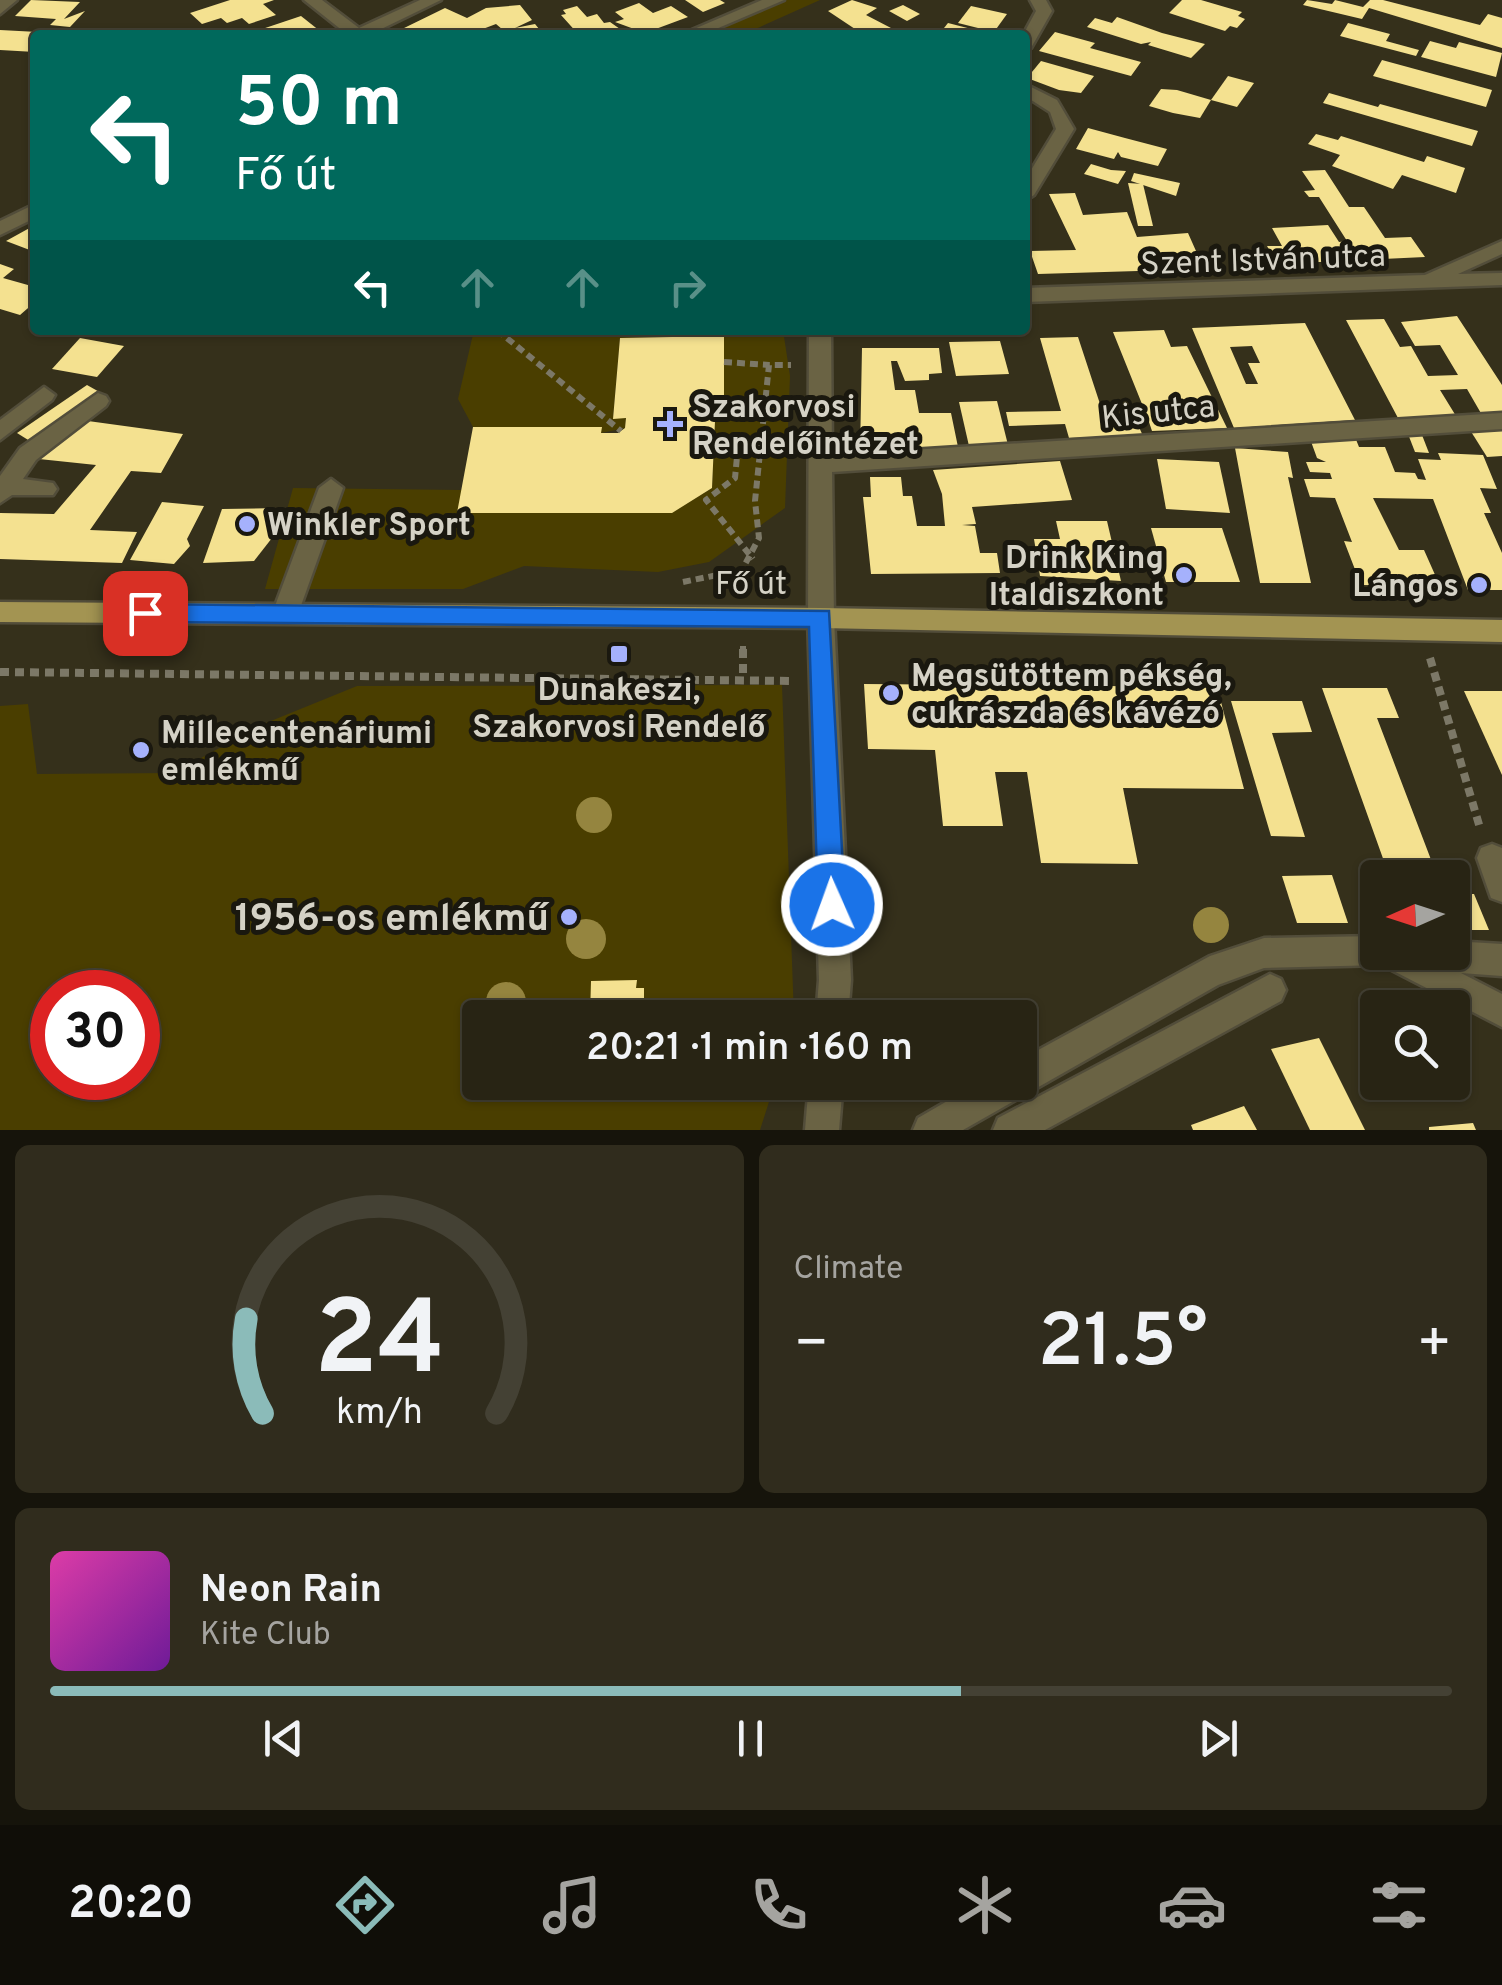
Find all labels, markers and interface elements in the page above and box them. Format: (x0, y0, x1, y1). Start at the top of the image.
text: 50 m (235, 62, 402, 151)
icon: left (70, 70, 200, 200)
text: Fő út (235, 149, 337, 206)
street label: Szent István utca (1140, 238, 1386, 286)
icon: left (345, 260, 400, 315)
icon: ahead (450, 260, 505, 315)
icon: ahead (555, 260, 610, 315)
icon: right (660, 260, 715, 315)
street label: Kis utca (1099, 388, 1217, 440)
place label: Szakorvosi Rendelőintézet (692, 389, 919, 466)
marker: Szakorvosi Rendelőintézet (657, 411, 683, 437)
place label: Winkler Sport (267, 507, 471, 547)
marker: Winkler Sport (236, 513, 258, 535)
place label: Drink King Italdiszkont (989, 540, 1164, 617)
marker: Drink King Italdiszkont (1173, 564, 1195, 586)
street label: Fő út (715, 566, 787, 606)
place label: Lángos (1352, 568, 1459, 608)
pin (103, 571, 188, 656)
marker: Lángos (1468, 574, 1490, 596)
icon: arrive (118, 586, 173, 641)
marker: Dunakeszi, Szakorvosi Rendelő (608, 643, 630, 665)
place label: Megsütöttem pékség, cukrászda és kávézó (911, 658, 1232, 735)
place label: Dunakeszi, Szakorvosi Rendelő (472, 672, 768, 749)
marker: Megsütöttem pékség, cukrászda és kávézó (880, 682, 902, 704)
place label: Millecentenáriumi emlékmű (161, 715, 432, 792)
marker: Millecentenáriumi emlékmű (130, 739, 152, 761)
position arrow (780, 853, 884, 957)
north arrow (1360, 860, 1470, 970)
map controls (1360, 860, 1470, 1100)
place label: 1956-os emlékmű (235, 896, 551, 945)
marker: 1956-os emlékmű (558, 906, 580, 928)
speed limit sign: 30 (30, 970, 160, 1100)
button: search (1360, 990, 1470, 1100)
text: 20:21 · 1 min · 160 m (586, 1025, 913, 1074)
text: Climate (794, 1250, 903, 1290)
text: 24 (314, 1279, 444, 1411)
text: 21.5° (1038, 1298, 1208, 1393)
text: − (794, 1311, 829, 1381)
text: + (1417, 1311, 1452, 1381)
text: km/h (336, 1391, 423, 1437)
text: Neon Rain (200, 1567, 382, 1616)
text: Kite Club (200, 1616, 331, 1656)
icon: previous (256, 1711, 311, 1766)
icon: pause (723, 1711, 778, 1766)
icon: next (1191, 1711, 1246, 1766)
icon: directions (330, 1870, 400, 1940)
icon: music (537, 1870, 607, 1940)
icon: phone (744, 1870, 814, 1940)
icon: climate (950, 1870, 1020, 1940)
icon: car (1157, 1870, 1227, 1940)
icon: filters (1364, 1870, 1434, 1940)
text: 20:20 (68, 1877, 194, 1934)

